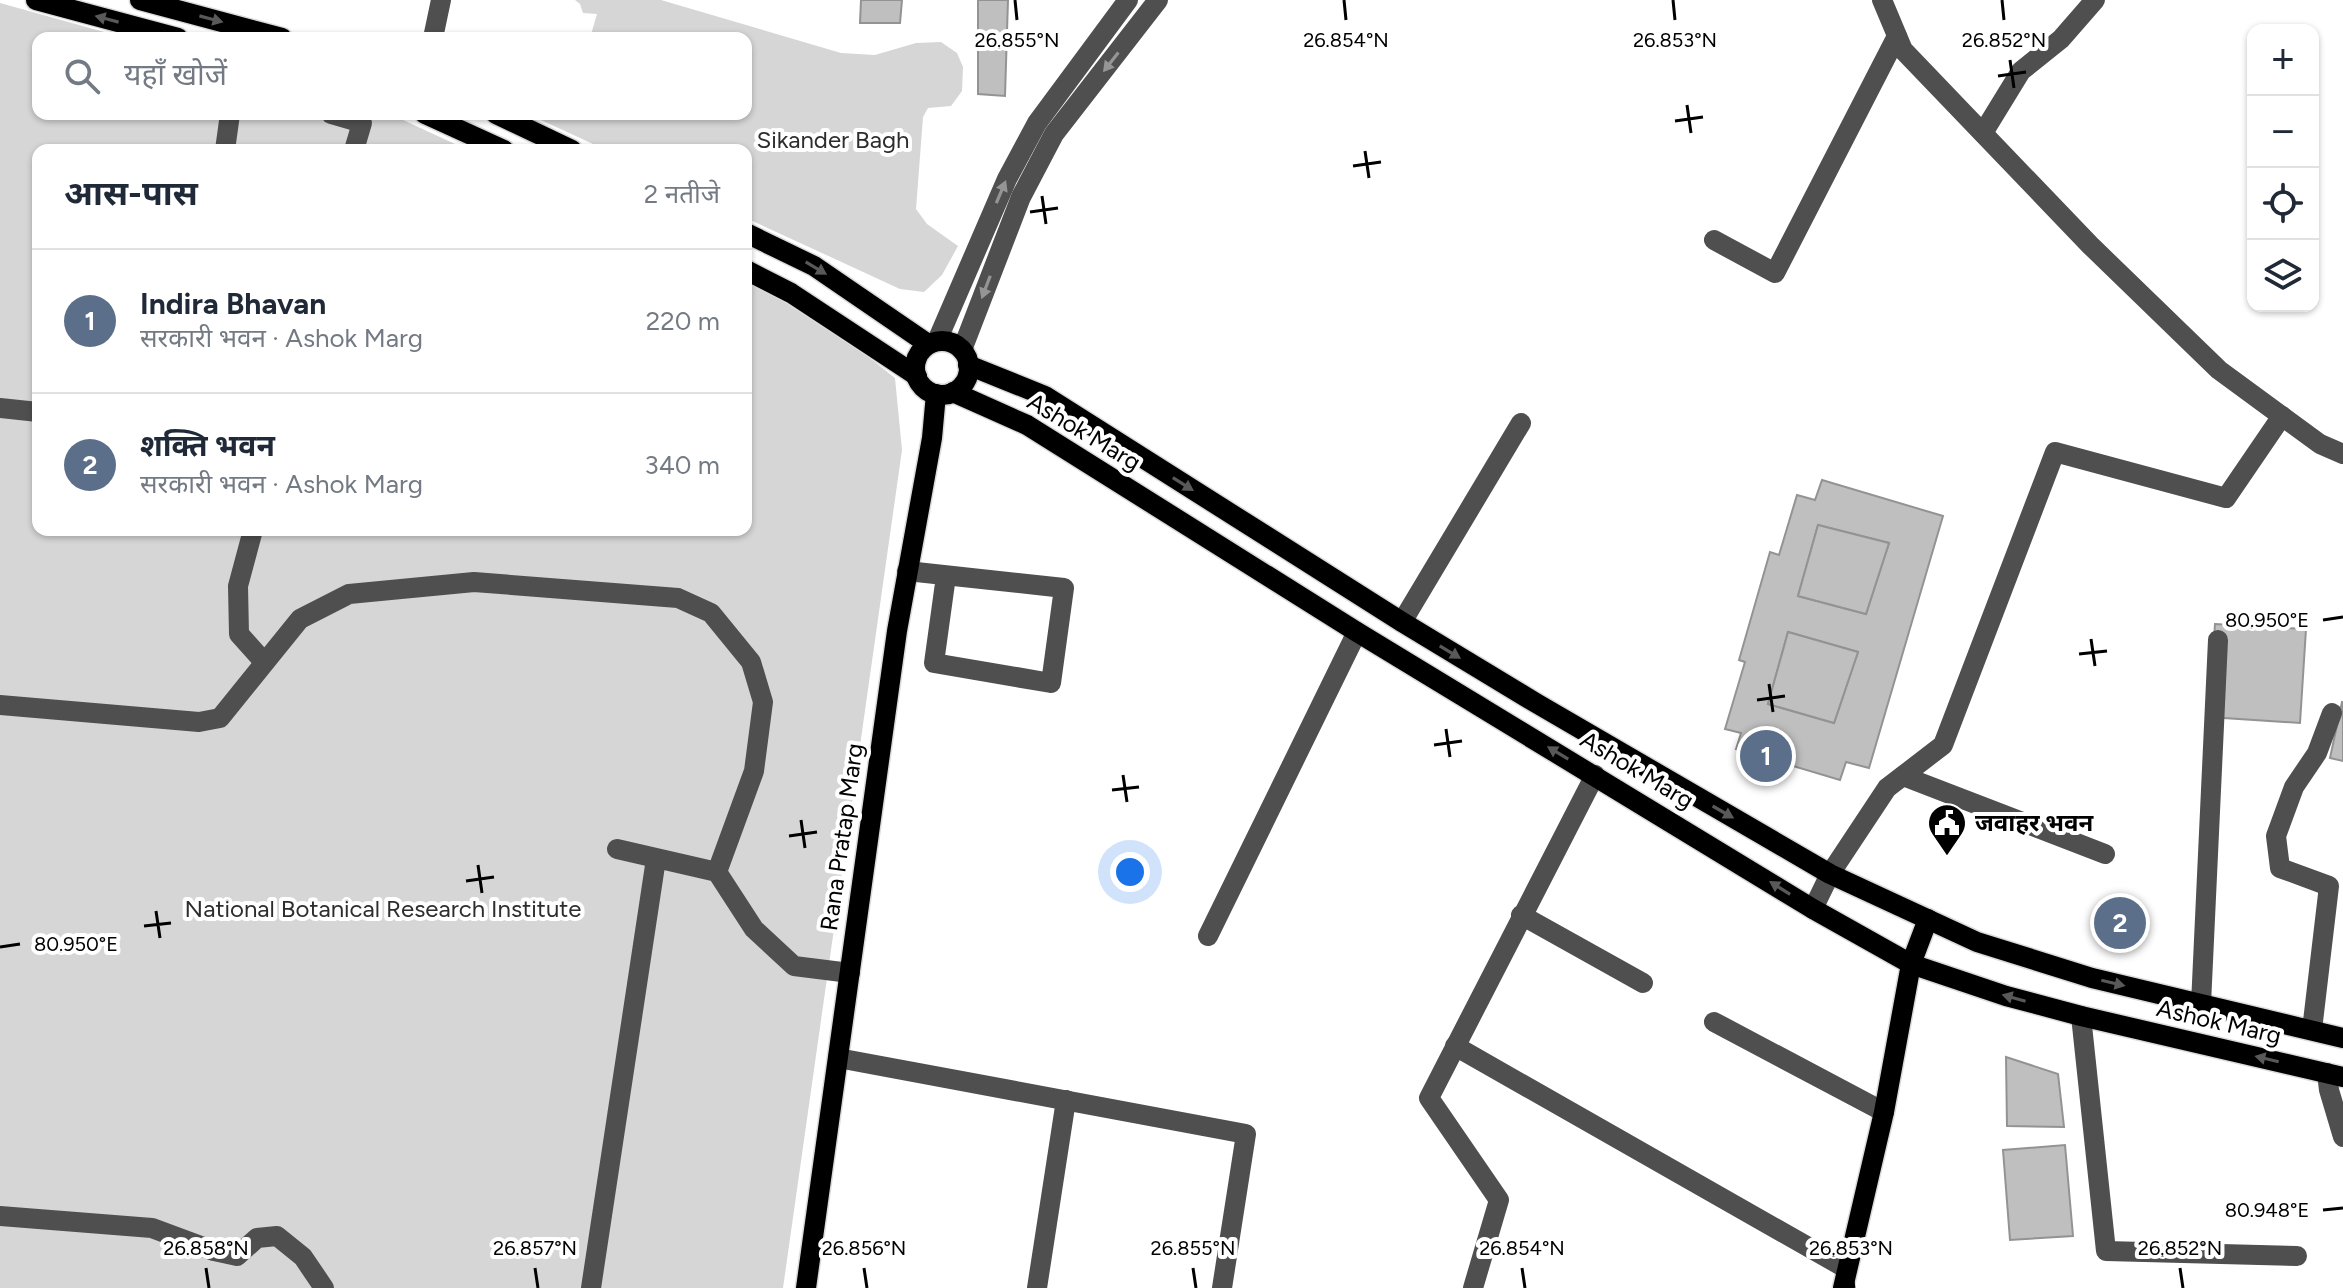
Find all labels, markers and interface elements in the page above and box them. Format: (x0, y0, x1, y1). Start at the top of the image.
one-way arrow (94, 12, 118, 25)
one-way arrow (199, 13, 223, 26)
map controls (2247, 24, 2319, 312)
button: + (2247, 24, 2319, 96)
text: 26.855°N (975, 28, 1059, 52)
text: 26.854°N (1303, 28, 1389, 52)
text: 26.853°N (1633, 28, 1717, 52)
text: 26.852°N (1962, 28, 2046, 52)
search box (32, 32, 752, 120)
one-way arrow (1103, 52, 1119, 72)
icon: search (60, 54, 104, 98)
text: यहाँ खोजें (124, 56, 227, 93)
button: − (2247, 96, 2319, 168)
park label: Sikander Bagh (757, 125, 909, 154)
button: locate (2247, 168, 2319, 240)
text: आस-पास (64, 173, 198, 214)
text: 2 नतीजे (644, 178, 720, 210)
one-way arrow (994, 180, 1007, 204)
button: layers (2247, 240, 2319, 312)
one-way arrow (805, 261, 827, 275)
one-way arrow (979, 275, 992, 299)
text: Indira Bhavan (140, 285, 326, 322)
text: 1 (85, 305, 95, 337)
text: 220 m (646, 305, 720, 337)
text: सरकारी भवन · Ashok Marg (140, 322, 423, 354)
street label: Ashok Marg (1022, 386, 1146, 477)
text: शक्ति भवन (140, 427, 275, 464)
text: 2 (82, 449, 98, 481)
text: 340 m (644, 449, 720, 481)
text: सरकारी भवन · Ashok Marg (140, 468, 423, 500)
one-way arrow (1172, 476, 1194, 490)
text: 80.950°E (2225, 608, 2309, 632)
one-way arrow (1439, 645, 1461, 659)
street label: Ashok Marg (1575, 724, 1699, 815)
pin: 1 (1740, 726, 1792, 786)
street label: Rana Pratap Marg (814, 741, 869, 933)
one-way arrow (1547, 746, 1569, 760)
public building icon: जवाहर भवन (1926, 802, 1968, 857)
one-way arrow (1712, 805, 1734, 819)
place label: जवाहर भवन (1975, 808, 2095, 837)
your location (1110, 852, 1150, 892)
one-way arrow (1769, 881, 1791, 895)
pin: 2 (2094, 893, 2146, 953)
park label: National Botanical Research Institute (185, 894, 581, 923)
text: 80.950°E (34, 932, 118, 956)
one-way arrow (2101, 977, 2126, 990)
one-way arrow (2002, 991, 2026, 1004)
street label: Ashok Marg (2154, 993, 2284, 1050)
one-way arrow (2254, 1053, 2279, 1065)
text: 80.948°E (2225, 1198, 2309, 1222)
text: 26.858°N (163, 1236, 249, 1260)
text: 26.857°N (493, 1236, 577, 1260)
text: 26.856°N (822, 1236, 906, 1260)
text: 26.855°N (1151, 1236, 1235, 1260)
text: 26.854°N (1479, 1236, 1565, 1260)
text: 26.853°N (1809, 1236, 1893, 1260)
text: 26.852°N (2138, 1236, 2222, 1260)

